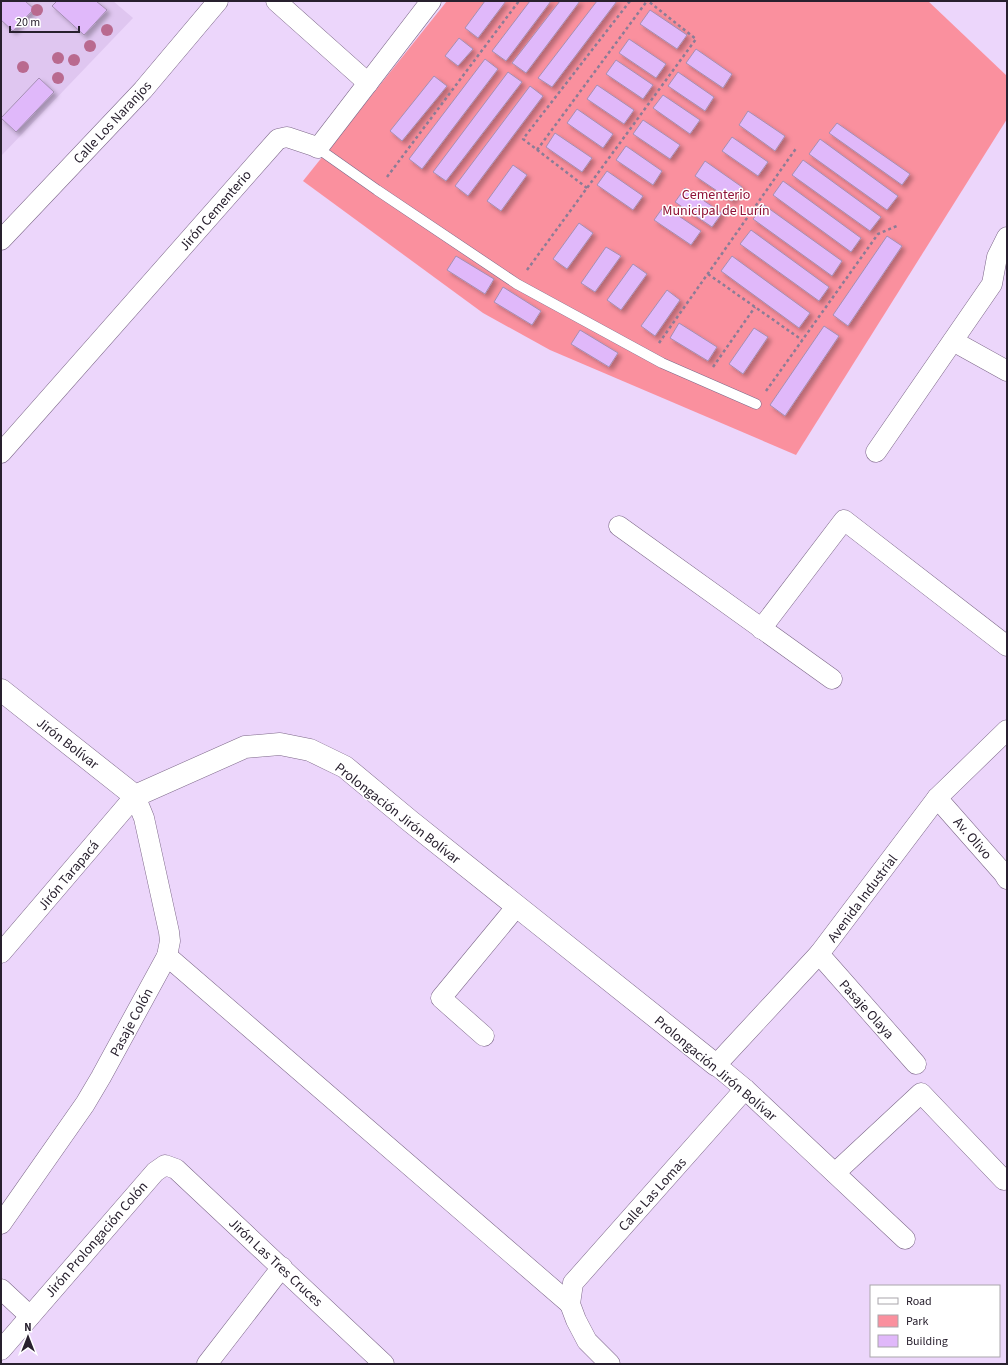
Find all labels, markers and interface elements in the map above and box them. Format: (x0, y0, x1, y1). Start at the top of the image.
scale bar (10, 8, 79, 34)
text: 20 m (16, 14, 40, 31)
street label: Calle Los Naranjos (69, 77, 157, 169)
street label: Jirón Cementerio (175, 166, 257, 255)
park label: Cementerio Municipal de Lurín (662, 185, 770, 221)
street label: Jirón Bolívar (32, 713, 103, 775)
street label: Prolongación Jirón Bolívar (330, 758, 465, 869)
street label: Av. Olivo (948, 813, 996, 864)
street label: Jirón Tarapacá (33, 836, 104, 915)
street label: Avenida Industrial (823, 850, 903, 947)
street label: Pasaje Olaya (834, 976, 898, 1044)
street label: Pasaje Colón (105, 985, 158, 1060)
street label: Prolongación Jirón Bolívar (650, 1011, 781, 1126)
street label: Calle Las Lomas (614, 1153, 691, 1236)
street label: Jirón Prolongación Colón (41, 1177, 153, 1302)
street label: Jirón Las Tres Cruces (224, 1214, 327, 1312)
legend (870, 1285, 1000, 1357)
text: Road (906, 1293, 932, 1310)
text: Park (906, 1313, 928, 1330)
north arrow (8, 1317, 48, 1357)
text: N (24, 1320, 32, 1335)
text: Building (906, 1333, 948, 1350)

